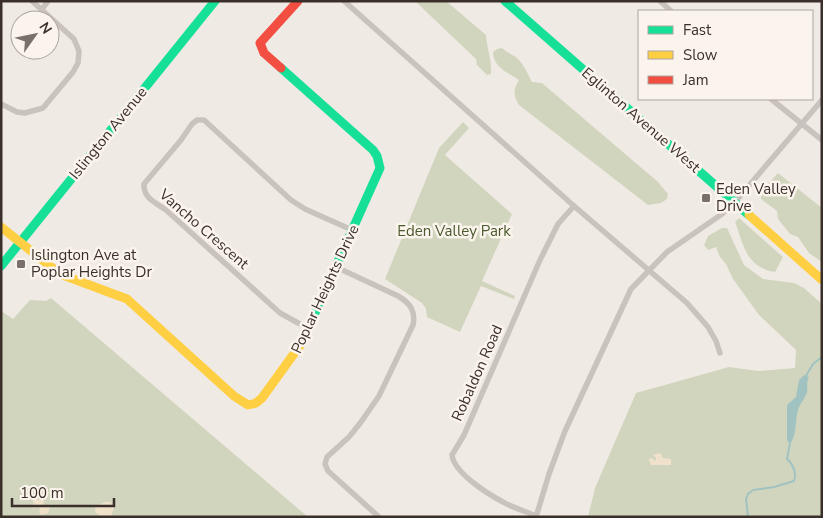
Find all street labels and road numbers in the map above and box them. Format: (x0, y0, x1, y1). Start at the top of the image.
street label: Eglinton Avenue West (578, 63, 705, 177)
street label: Islington Avenue (65, 83, 151, 183)
street label: Vancho Crescent (154, 184, 254, 274)
street label: Poplar Heights Drive (286, 221, 364, 357)
street label: Robaldon Road (447, 322, 507, 424)

